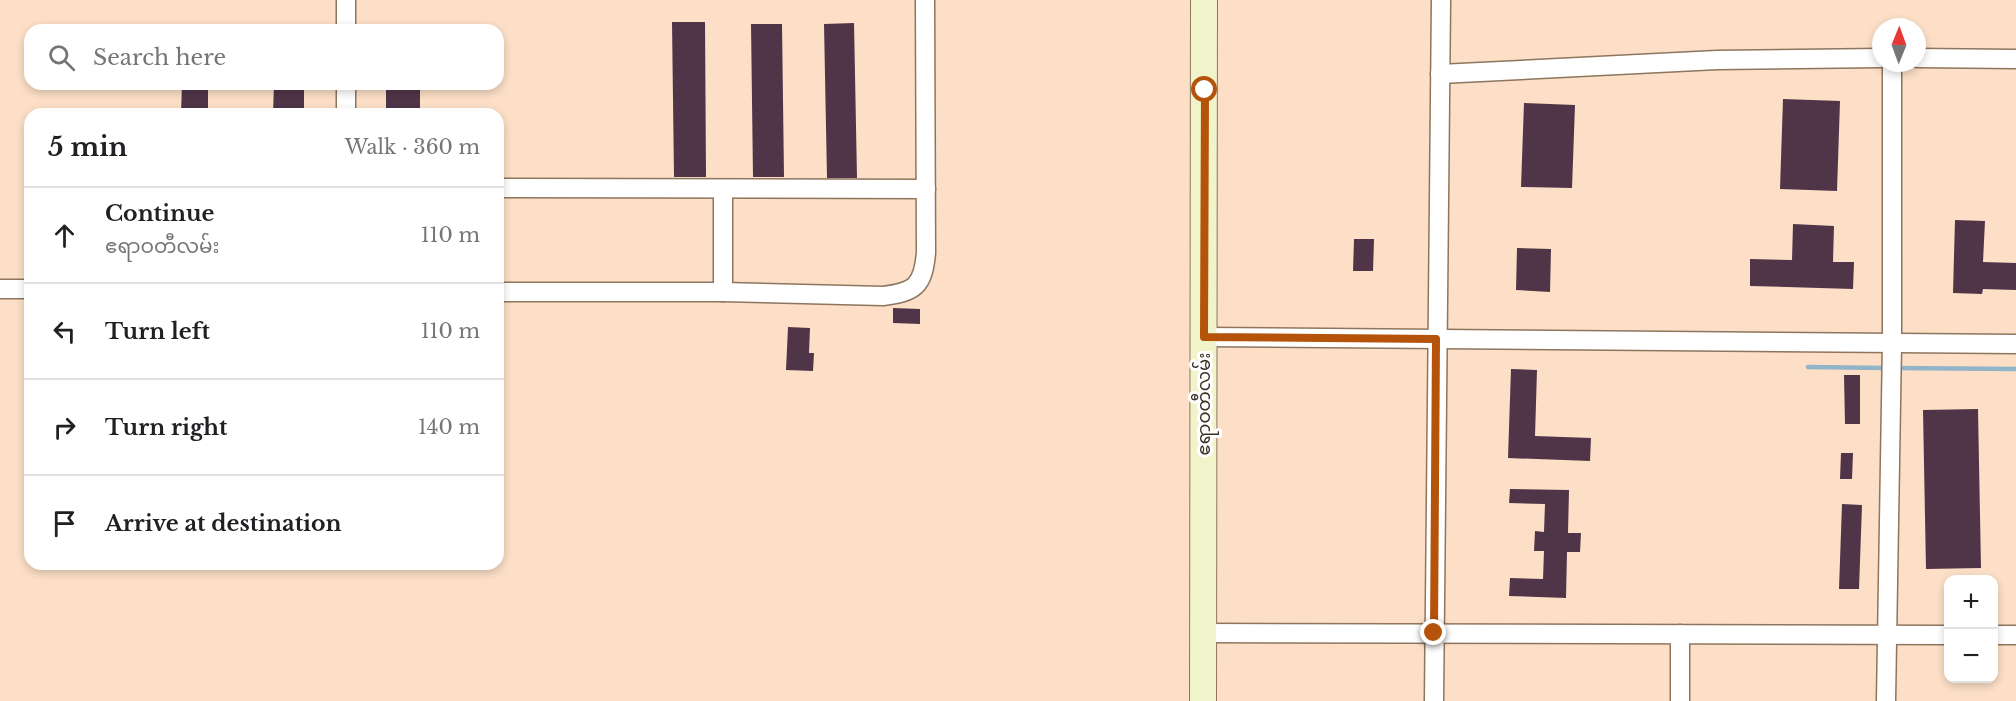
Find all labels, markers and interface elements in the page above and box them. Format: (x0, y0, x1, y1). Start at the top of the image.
north arrow (1872, 18, 1926, 72)
search box (24, 24, 504, 90)
icon: search (45, 41, 78, 74)
text: Search here (93, 44, 226, 71)
route start (1191, 76, 1217, 102)
text: 5 min (48, 131, 127, 163)
text: Walk · 360 m (345, 135, 480, 159)
text: Continue (105, 200, 214, 227)
icon: ahead (48, 219, 81, 252)
text: 110 m (421, 223, 480, 247)
text: ဧရာဝတီလမ်း (105, 234, 219, 258)
icon: left (48, 315, 81, 348)
text: Turn left (105, 318, 210, 345)
text: 110 m (421, 319, 480, 343)
street label: ဧရာဝတီလမ်း (1190, 353, 1219, 455)
icon: right (48, 411, 81, 444)
text: Turn right (105, 414, 227, 441)
text: 140 m (418, 415, 480, 439)
icon: arrive (48, 507, 81, 540)
text: Arrive at destination (105, 510, 342, 537)
map controls (1944, 575, 1998, 683)
button: + (1944, 575, 1998, 629)
route end (1420, 619, 1446, 645)
button: − (1944, 629, 1998, 683)

